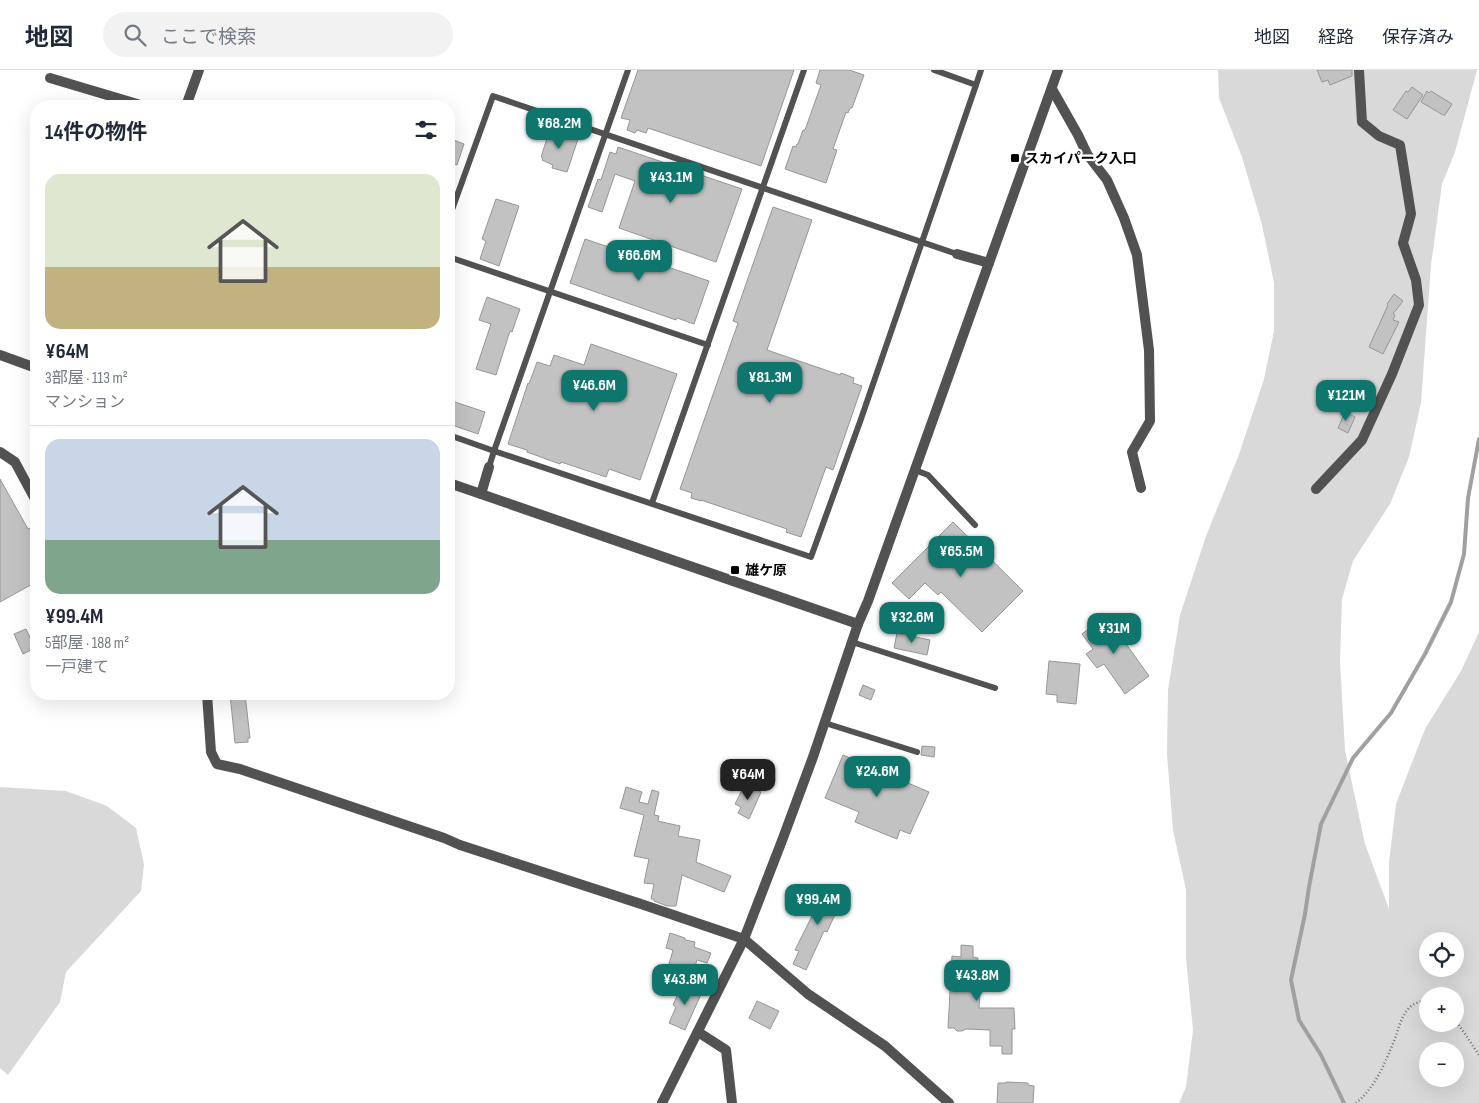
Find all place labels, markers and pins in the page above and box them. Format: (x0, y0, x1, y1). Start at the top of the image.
pin: ¥68.2M (518, 108, 600, 150)
place label: スカイパーク入口 (1025, 150, 1137, 167)
marker: スカイパーク入口 (1009, 152, 1021, 164)
pin: ¥43.1M (630, 162, 712, 204)
pin: ¥66.6M (598, 240, 680, 282)
pin: ¥81.3M (729, 362, 811, 404)
pin: ¥46.6M (553, 370, 635, 412)
pin: ¥121M (1311, 380, 1381, 422)
pin: ¥65.5M (920, 536, 1002, 578)
place label: 雄ケ原 (745, 562, 787, 579)
marker: 雄ケ原 (729, 564, 741, 576)
pin: ¥32.6M (871, 602, 953, 644)
pin: ¥31M (1084, 612, 1144, 655)
pin: ¥24.6M (836, 756, 918, 798)
pin: ¥64M (718, 758, 778, 801)
pin: ¥99.4M (777, 884, 859, 926)
pin: ¥43.8M (936, 960, 1018, 1002)
pin: ¥43.8M (644, 964, 726, 1006)

